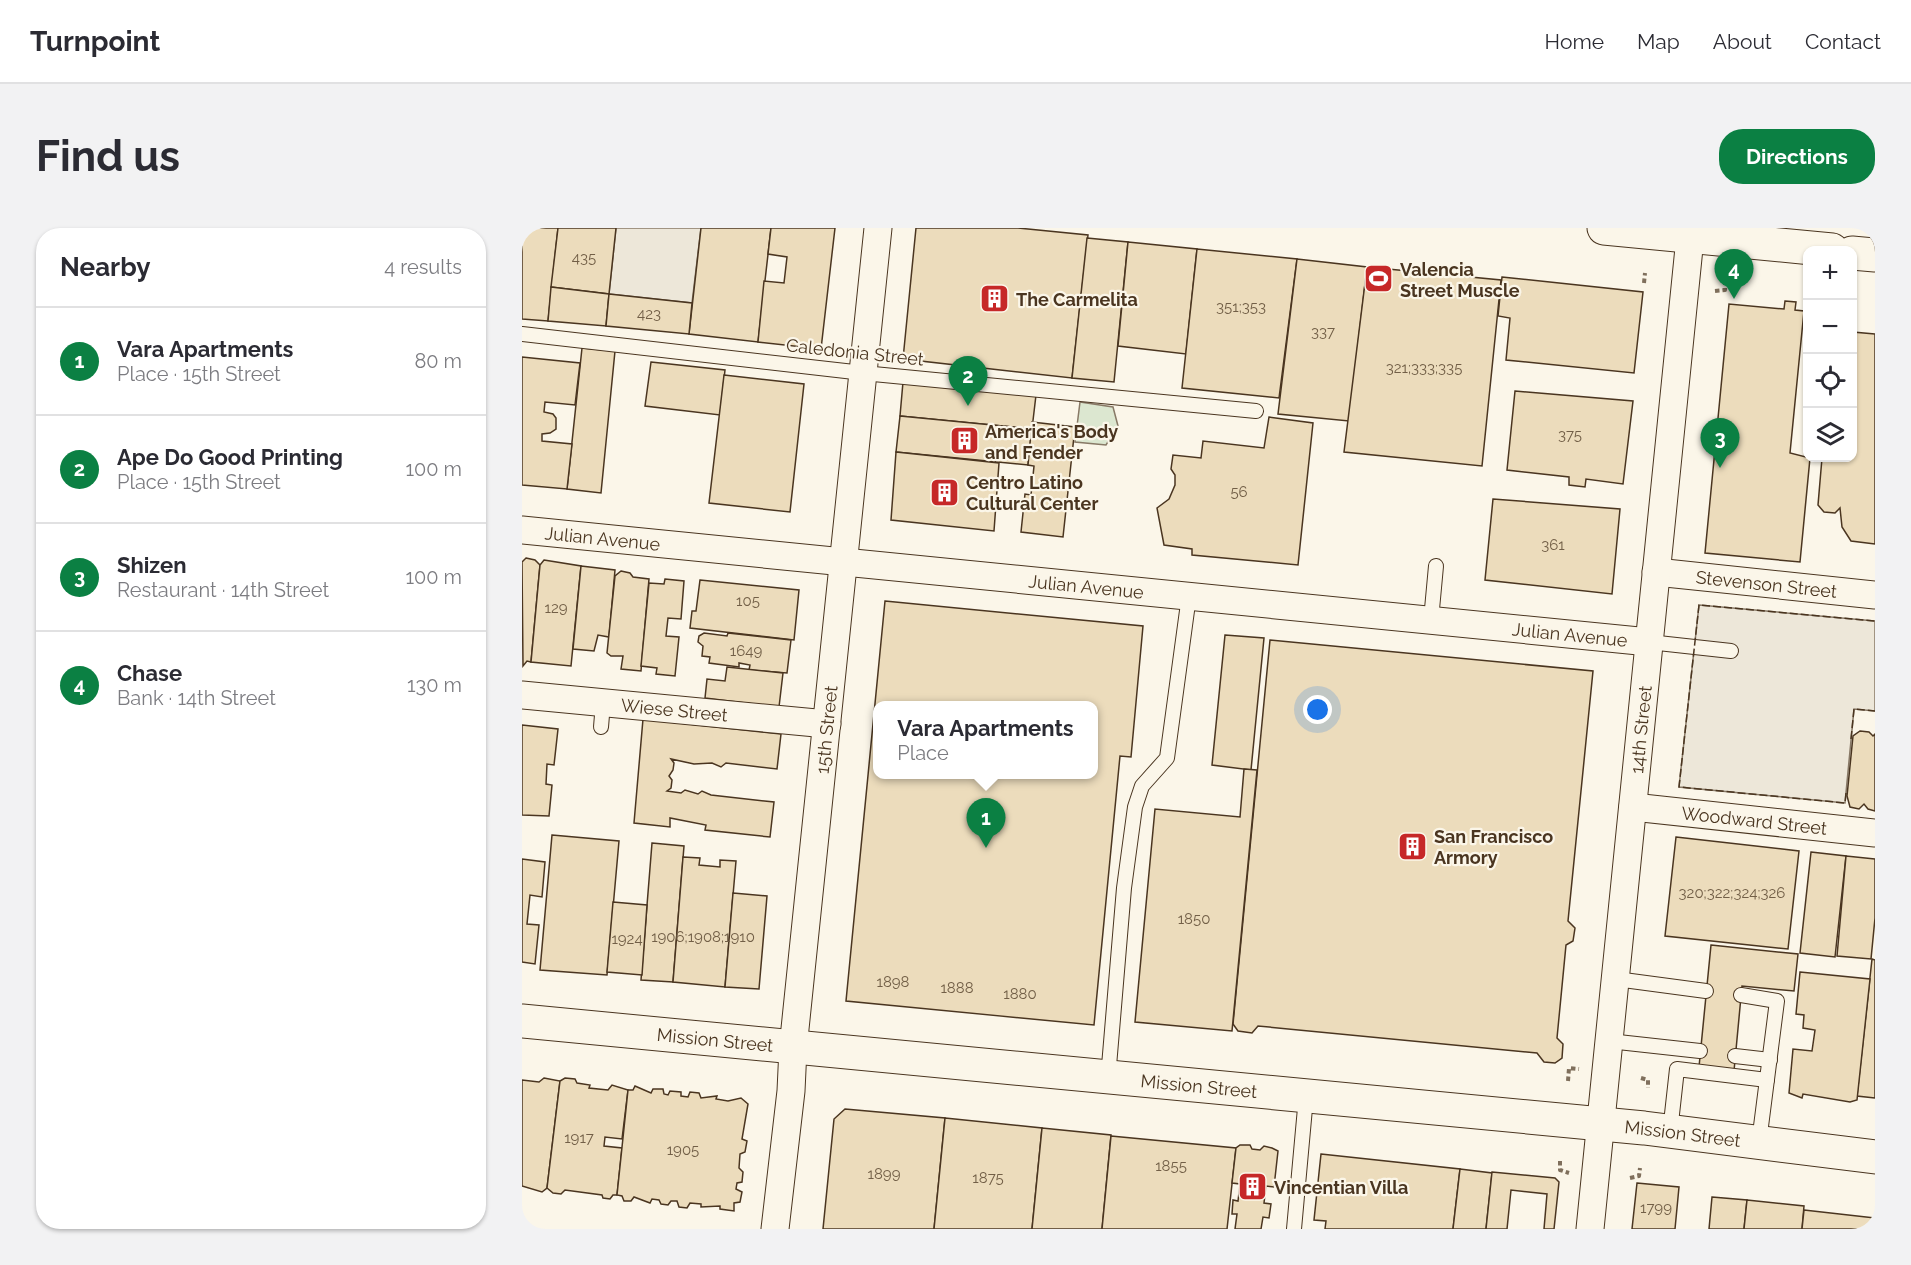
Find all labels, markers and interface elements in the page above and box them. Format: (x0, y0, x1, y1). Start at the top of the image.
text: Turnpoint (30, 25, 160, 58)
text: Home (1545, 29, 1604, 54)
text: Map (1637, 29, 1680, 54)
text: About (1713, 29, 1772, 54)
text: Contact (1805, 29, 1881, 54)
button: Directions (1719, 129, 1875, 184)
text: Find us (36, 132, 180, 181)
map controls (1803, 246, 1857, 462)
button: + (1803, 246, 1857, 300)
house number: 435 (572, 249, 596, 267)
pin: 4 (1714, 250, 1754, 299)
text: Nearby (60, 252, 150, 282)
text: 4 results (384, 255, 462, 279)
place label: Valencia Street Muscle (1400, 259, 1520, 301)
sports icon: Valencia Street Muscle (1363, 263, 1395, 295)
building icon: The Carmelita (979, 283, 1011, 315)
place label: The Carmelita (1016, 289, 1138, 310)
house number: 351;353 (1216, 298, 1266, 316)
button: − (1803, 300, 1857, 354)
house number: 423 (637, 305, 661, 323)
house number: 337 (1311, 323, 1335, 341)
street label: Caledonia Street (785, 334, 925, 370)
text: Vara Apartments (117, 336, 293, 362)
text: 1 (75, 349, 84, 373)
text: 80 m (414, 349, 462, 373)
button: locate (1803, 354, 1857, 408)
pin: 2 (948, 356, 988, 406)
house number: 321;333;335 (1386, 359, 1462, 377)
text: Place · 15th Street (117, 362, 281, 386)
button: layers (1803, 408, 1857, 462)
pin: 3 (1700, 418, 1740, 468)
place label: America's Body and Fender (985, 421, 1118, 463)
building icon: America's Body and Fender (948, 425, 980, 457)
house number: 375 (1558, 426, 1582, 444)
text: Ape Do Good Printing (117, 444, 343, 470)
text: 2 (74, 457, 85, 481)
text: 100 m (405, 457, 462, 481)
text: Place · 15th Street (117, 470, 281, 494)
place label: Centro Latino Cultural Center (966, 472, 1098, 514)
building icon: Centro Latino Cultural Center (929, 476, 961, 508)
house number: 56 (1230, 483, 1248, 501)
street label: Julian Avenue (544, 522, 662, 554)
house number: 361 (1541, 536, 1565, 554)
text: Shizen (117, 552, 186, 578)
text: 3 (74, 565, 85, 589)
text: 100 m (405, 565, 462, 589)
street label: Stevenson Street (1695, 566, 1838, 601)
street label: Julian Avenue (1028, 570, 1145, 602)
text: Restaurant · 14th Street (117, 578, 329, 602)
house number: 105 (736, 592, 760, 610)
house number: 129 (544, 599, 568, 617)
street label: Julian Avenue (1511, 618, 1629, 650)
house number: 1649 (730, 642, 762, 660)
text: Chase (117, 660, 182, 686)
text: 4 (74, 673, 85, 697)
text: 130 m (407, 673, 462, 697)
street label: 14th Street (1626, 684, 1655, 775)
street label: 15th Street (811, 685, 841, 775)
text: Bank · 14th Street (117, 686, 276, 710)
street label: Wiese Street (620, 694, 729, 725)
your location (1303, 695, 1332, 724)
popup (873, 701, 1098, 779)
text: Vara Apartments (897, 715, 1074, 741)
text: Place (897, 741, 949, 765)
pin: 1 (966, 798, 1006, 848)
street label: Woodward Street (1680, 802, 1828, 838)
place label: San Francisco Armory (1434, 826, 1553, 868)
building icon: San Francisco Armory (1397, 830, 1429, 862)
house number: 320;322;324;326 (1679, 884, 1785, 902)
house number: 1850 (1178, 910, 1210, 928)
house number: 1906;1908;1910 (651, 928, 755, 946)
house number: 1924 (611, 930, 643, 948)
house number: 1898 (876, 973, 910, 991)
house number: 1888 (940, 979, 974, 997)
house number: 1880 (1003, 985, 1037, 1003)
street label: Mission Street (656, 1023, 774, 1055)
street label: Mission Street (1140, 1070, 1258, 1102)
street label: Mission Street (1624, 1116, 1742, 1151)
house number: 1917 (564, 1129, 594, 1147)
house number: 1905 (667, 1141, 699, 1159)
house number: 1855 (1155, 1157, 1187, 1175)
house number: 1899 (868, 1165, 901, 1183)
house number: 1875 (972, 1169, 1004, 1187)
building icon: Vincentian Villa (1237, 1171, 1269, 1203)
place label: Vincentian Villa (1274, 1177, 1408, 1198)
house number: 1799 (1640, 1199, 1672, 1217)

